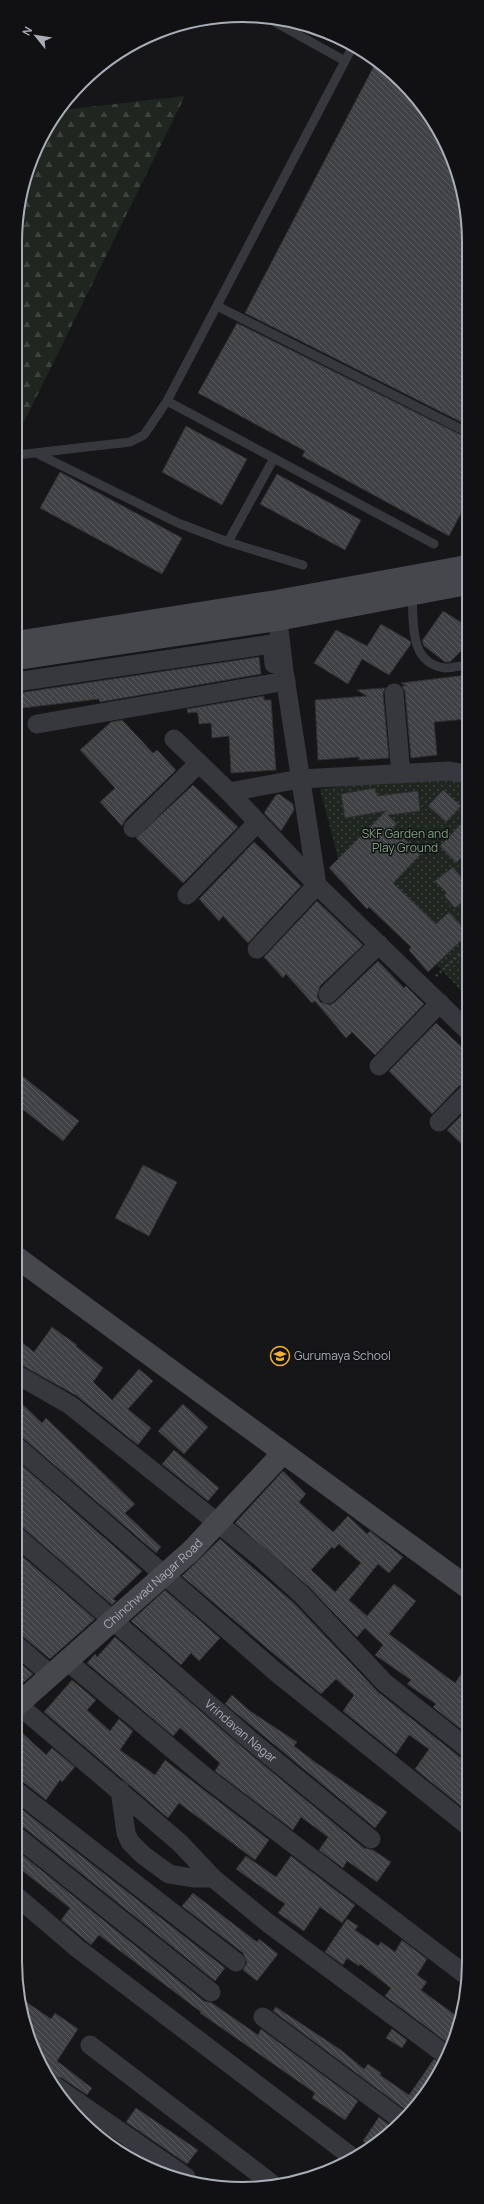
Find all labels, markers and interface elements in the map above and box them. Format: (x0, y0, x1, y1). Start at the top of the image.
north arrow (16, 16, 56, 56)
text: N (18, 23, 35, 38)
park label: SKF Garden and Play Ground (362, 825, 448, 856)
school or university icon: Gurumaya School (269, 1345, 291, 1367)
place label: Gurumaya School (294, 1347, 391, 1364)
street label: Chinchwad Nagar Road (99, 1535, 206, 1633)
street label: Vrindavan Nagar (201, 1695, 281, 1767)

